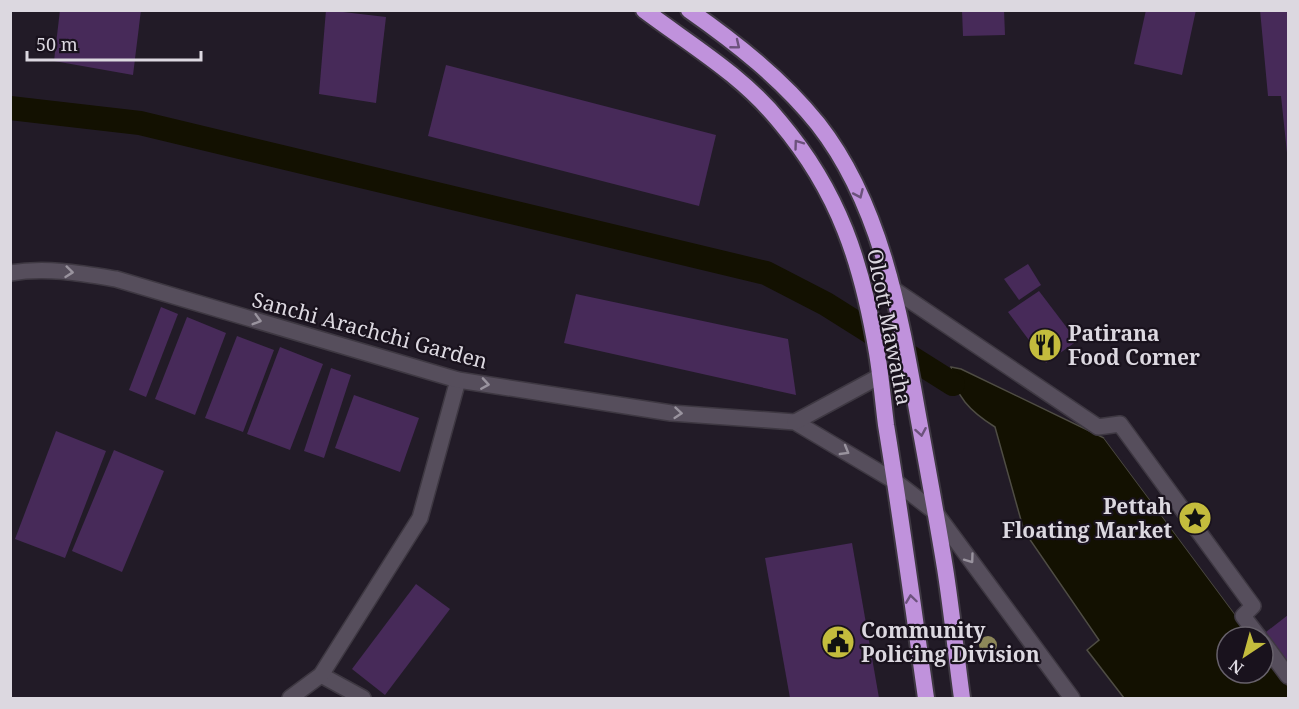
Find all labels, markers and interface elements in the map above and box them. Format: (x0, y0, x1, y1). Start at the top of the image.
scale bar (27, 24, 201, 62)
text: 50 m (36, 32, 78, 56)
one-way arrow (729, 38, 740, 49)
one-way arrow (794, 140, 805, 151)
one-way arrow (852, 187, 864, 198)
street label: Olcott Mawatha (861, 246, 919, 408)
one-way arrow (64, 265, 73, 278)
street label: Sanchi Arachchi Garden (249, 285, 491, 375)
one-way arrow (251, 313, 262, 325)
place label: Patirana Food Corner (1068, 319, 1200, 371)
restaurant icon: Patirana Food Corner (1027, 327, 1063, 363)
one-way arrow (480, 377, 490, 390)
one-way arrow (673, 406, 683, 419)
one-way arrow (914, 426, 927, 436)
one-way arrow (839, 444, 849, 456)
place label: Pettah Floating Market (1002, 492, 1172, 544)
place icon: Pettah Floating Market (1177, 500, 1213, 536)
one-way arrow (962, 552, 973, 563)
one-way arrow (906, 594, 918, 604)
place label: Community Policing Division (861, 616, 1040, 668)
public building icon: Community Policing Division (820, 624, 856, 660)
north arrow (1215, 625, 1275, 685)
text: N (1224, 654, 1248, 680)

